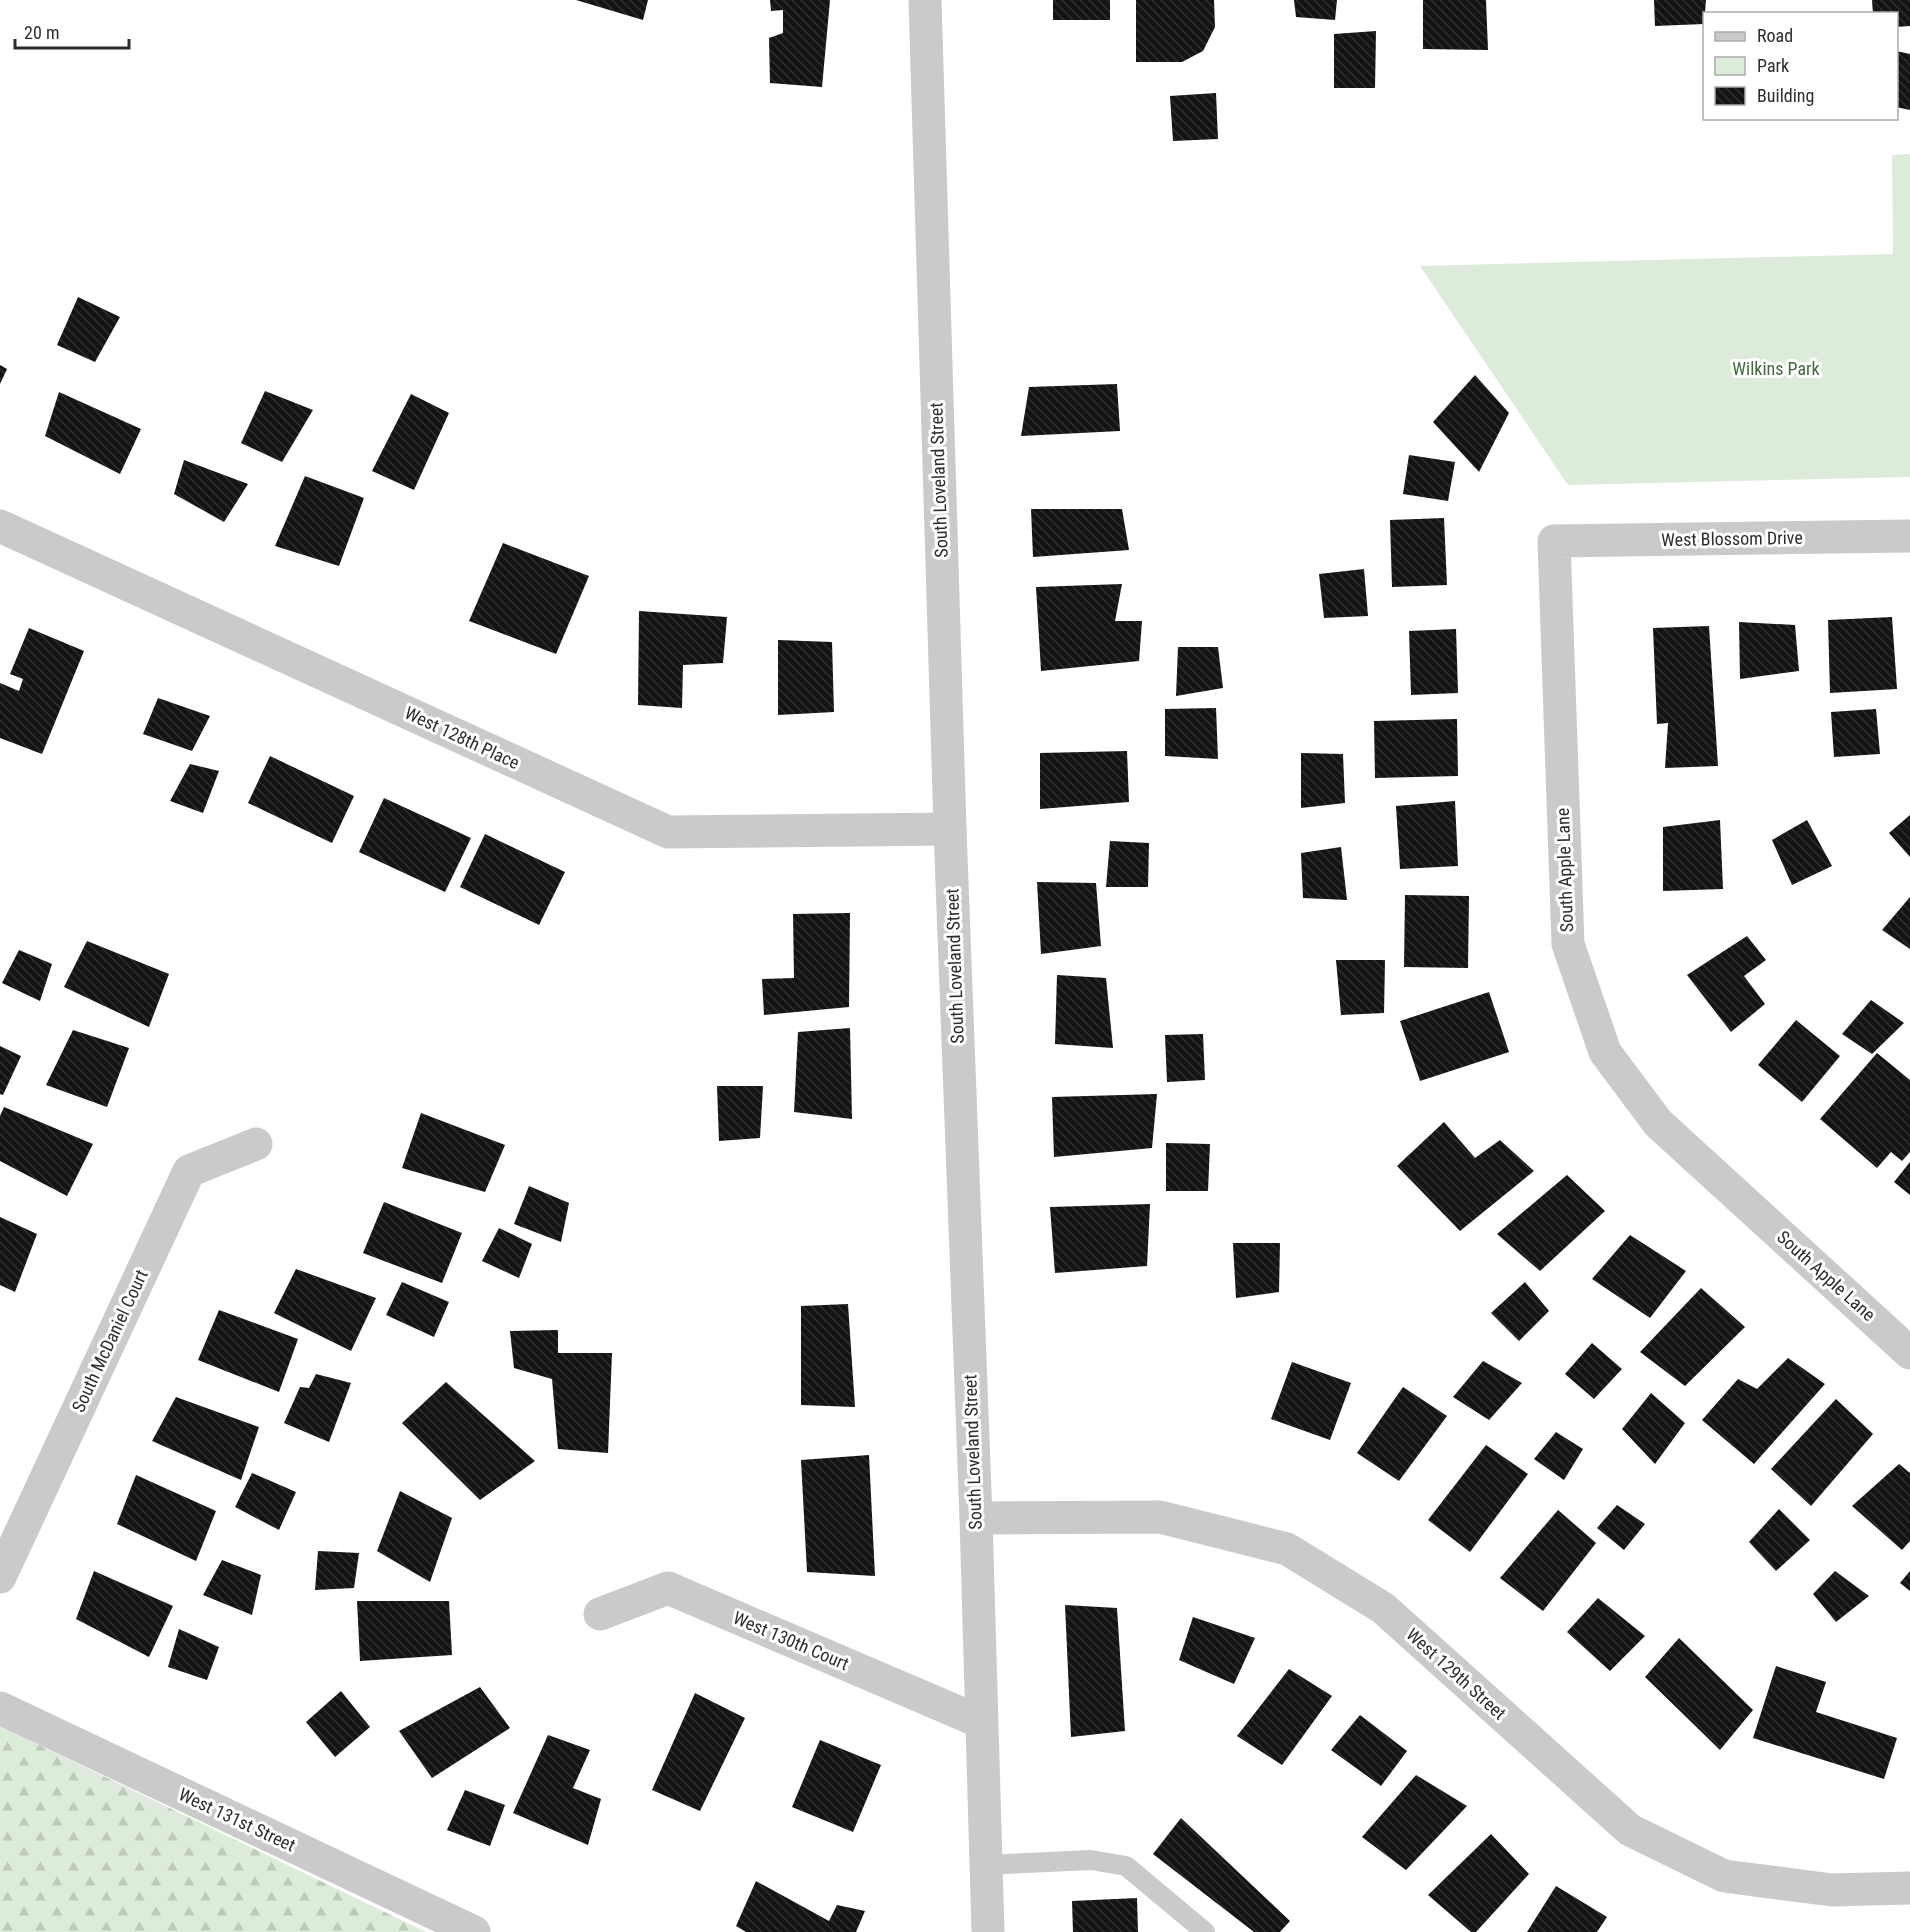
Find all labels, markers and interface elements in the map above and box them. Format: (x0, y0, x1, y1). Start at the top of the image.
scale bar (15, 12, 129, 50)
legend (1703, 12, 1898, 120)
text: 20 m (24, 22, 59, 43)
text: Road (1757, 25, 1793, 46)
text: Park (1757, 55, 1789, 76)
text: Building (1757, 85, 1814, 106)
park label: Wilkins Park (1732, 358, 1820, 379)
street label: South Loveland Street (925, 402, 952, 558)
street label: West Blossom Drive (1661, 527, 1803, 550)
street label: West 128th Place (402, 702, 523, 773)
street label: South Apple Lane (1552, 807, 1577, 933)
street label: South Loveland Street (941, 888, 968, 1044)
street label: South Apple Lane (1773, 1226, 1880, 1325)
street label: South McDaniel Court (67, 1266, 152, 1415)
street label: South Loveland Street (959, 1374, 986, 1530)
street label: West 130th Court (730, 1607, 852, 1674)
street label: West 129th Street (1402, 1623, 1510, 1724)
street label: West 131st Street (176, 1783, 299, 1856)

